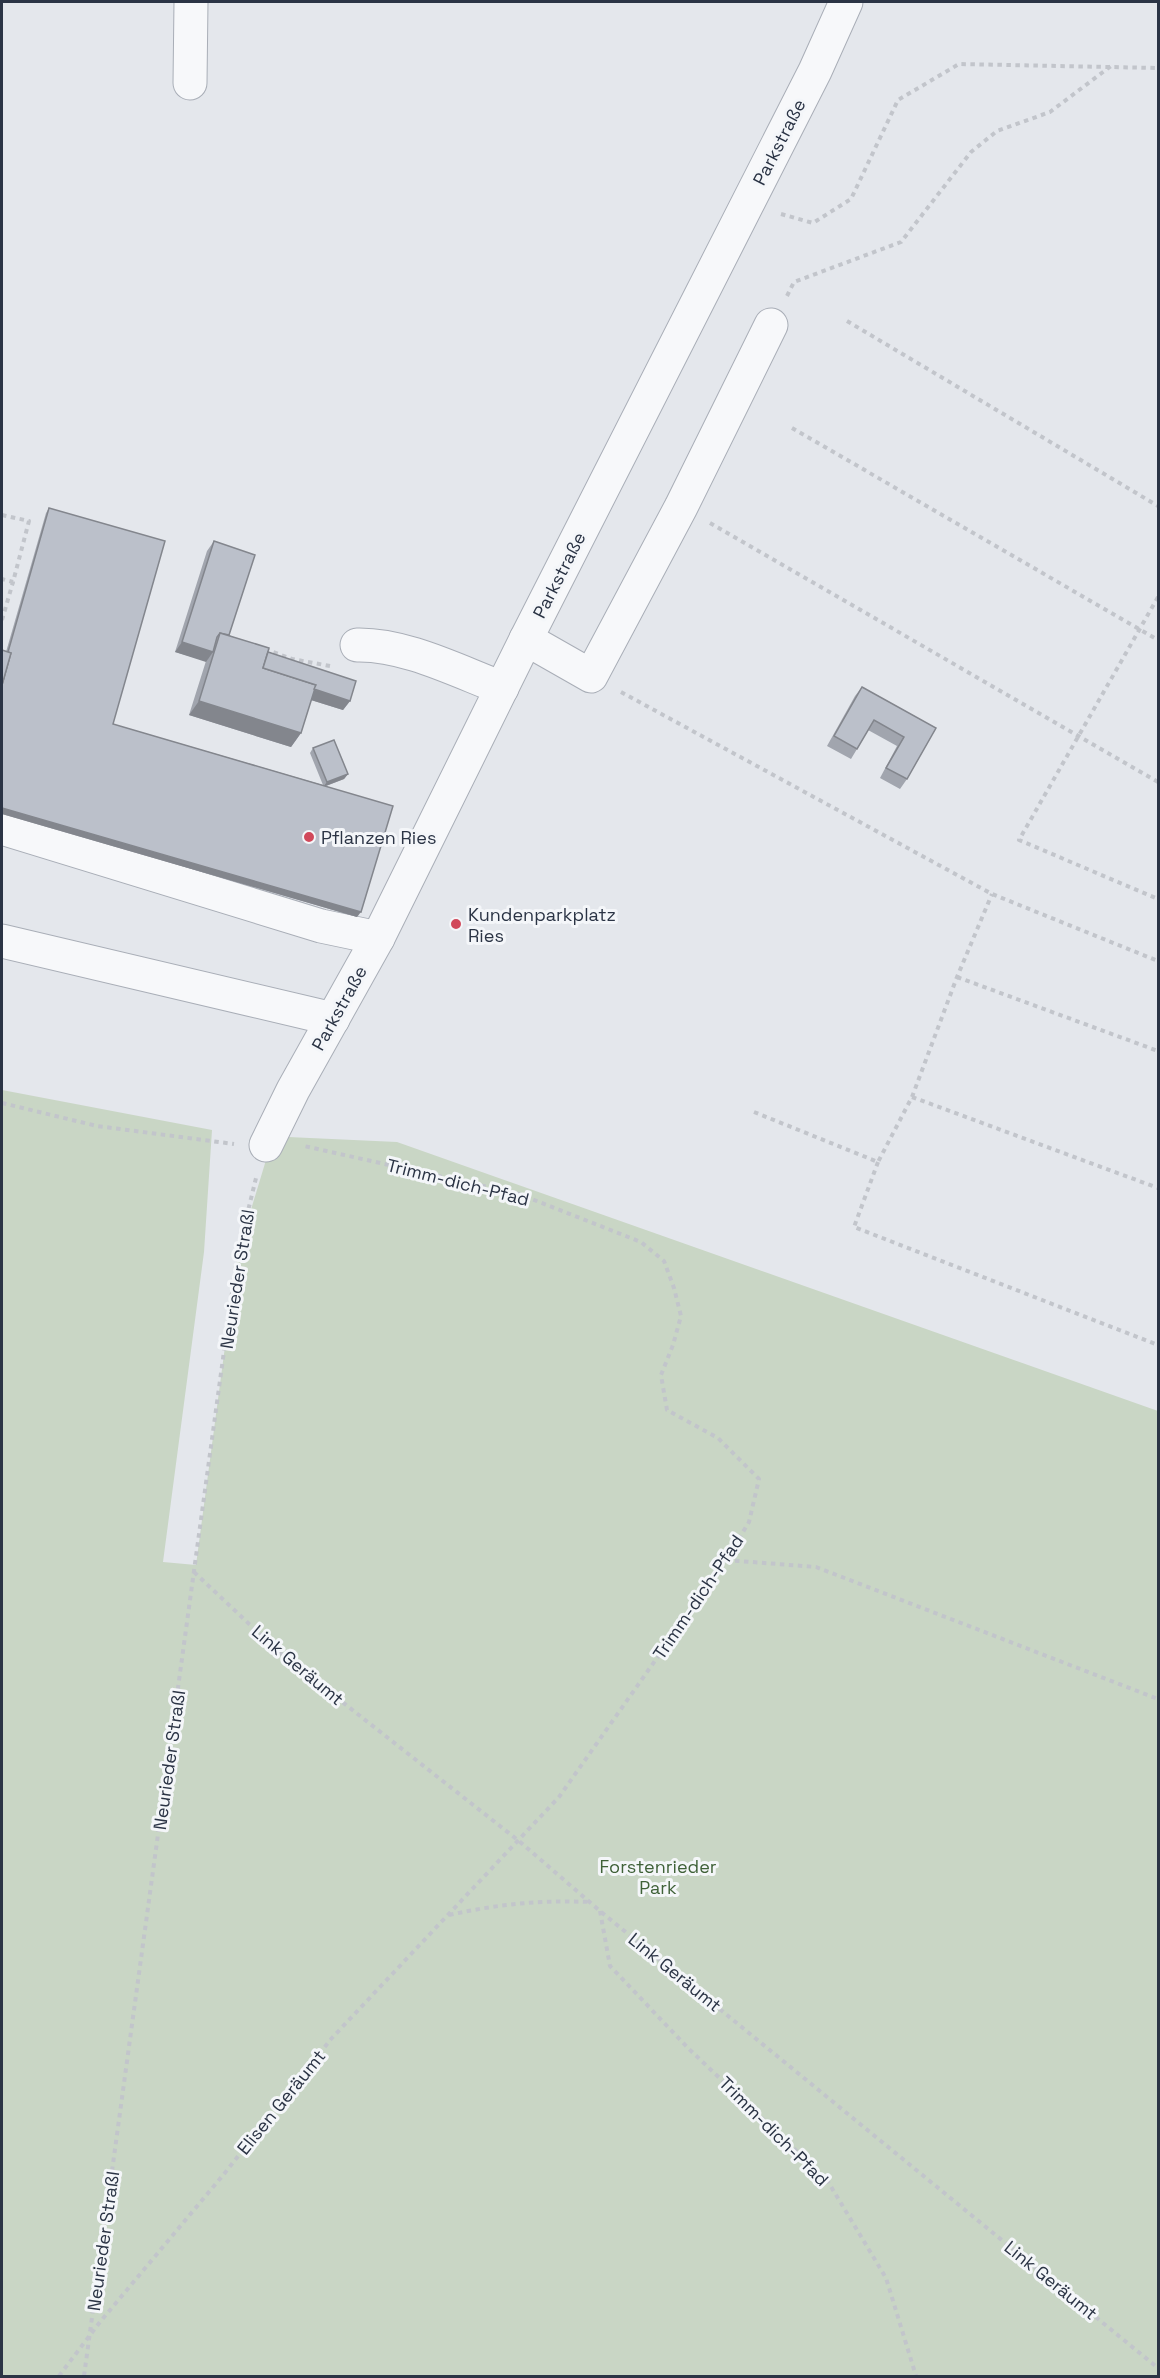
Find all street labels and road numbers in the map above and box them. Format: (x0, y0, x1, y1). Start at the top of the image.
street label: Parkstraße (748, 95, 810, 189)
street label: Parkstraße (528, 528, 590, 622)
street label: Parkstraße (306, 962, 372, 1054)
street label: Trimm-dich-Pfad (384, 1153, 532, 1211)
street label: Neurieder Straßl (215, 1208, 259, 1350)
street label: Trimm-dich-Pfad (648, 1530, 748, 1664)
street label: Link Geräumt (247, 1620, 349, 1710)
street label: Neurieder Straßl (148, 1689, 190, 1831)
street label: Link Geräumt (624, 1927, 726, 2017)
street label: Elisen Geräumt (232, 2045, 330, 2159)
street label: Trimm-dich-Pfad (714, 2071, 834, 2191)
street label: Neurieder Straßl (82, 2170, 124, 2312)
street label: Link Geräumt (1000, 2235, 1102, 2325)

